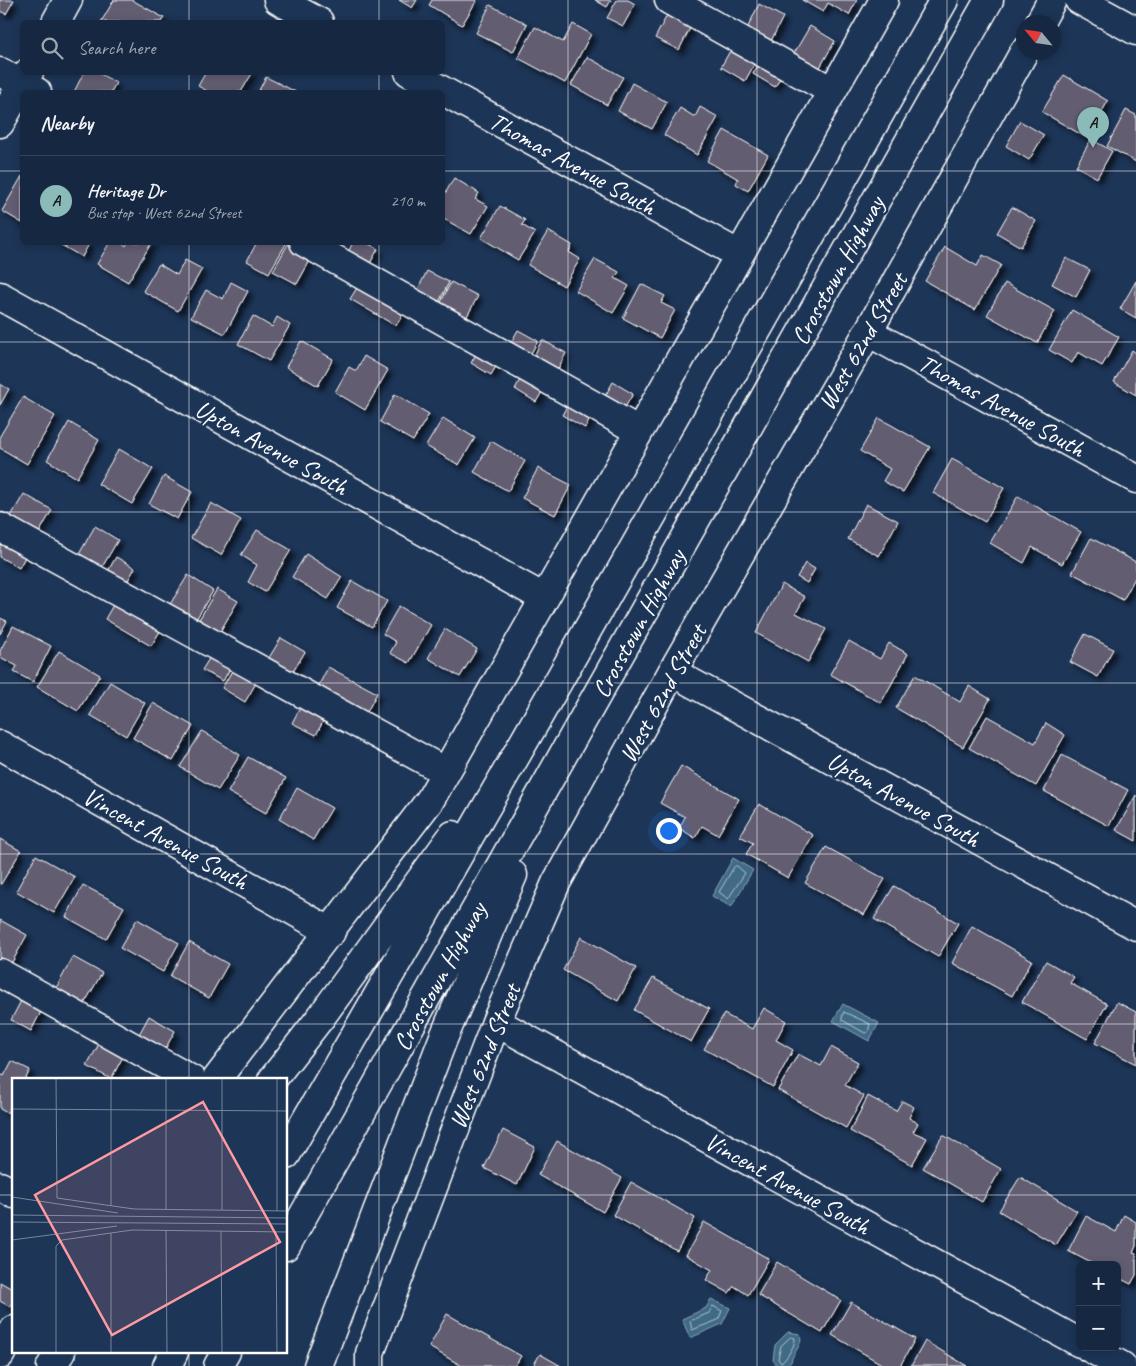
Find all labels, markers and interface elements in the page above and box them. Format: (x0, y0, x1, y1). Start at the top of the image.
north arrow (1016, 15, 1061, 60)
search box (20, 20, 445, 75)
icon: search (38, 34, 66, 62)
text: Search here (78, 36, 155, 60)
street label: Thomas Avenue South (484, 105, 663, 224)
pin: A (1077, 107, 1109, 148)
text: Nearby (40, 110, 93, 136)
text: Heritage Dr (87, 179, 165, 203)
street label: Crosstown Highway (784, 188, 893, 350)
text: A (52, 191, 60, 211)
text: 210 m (391, 191, 425, 211)
text: Bus stop · West 62nd Street (87, 203, 242, 223)
street label: West 62nd Street (811, 265, 916, 416)
street label: Thomas Avenue South (913, 347, 1092, 466)
street label: Upton Avenue South (190, 393, 355, 504)
street label: Crosstown Highway (585, 541, 694, 703)
street label: West 62nd Street (612, 617, 715, 768)
street label: Upton Avenue South (822, 745, 987, 856)
street label: Vincent Avenue South (77, 780, 255, 898)
your location (656, 818, 682, 844)
street label: Crosstown Highway (386, 894, 495, 1056)
street label: West 62nd Street (441, 977, 529, 1133)
inset map (12, 1078, 288, 1354)
street label: Vincent Avenue South (699, 1125, 877, 1243)
map controls (1076, 1261, 1121, 1351)
button: + (1076, 1261, 1121, 1306)
button: − (1076, 1306, 1121, 1351)

